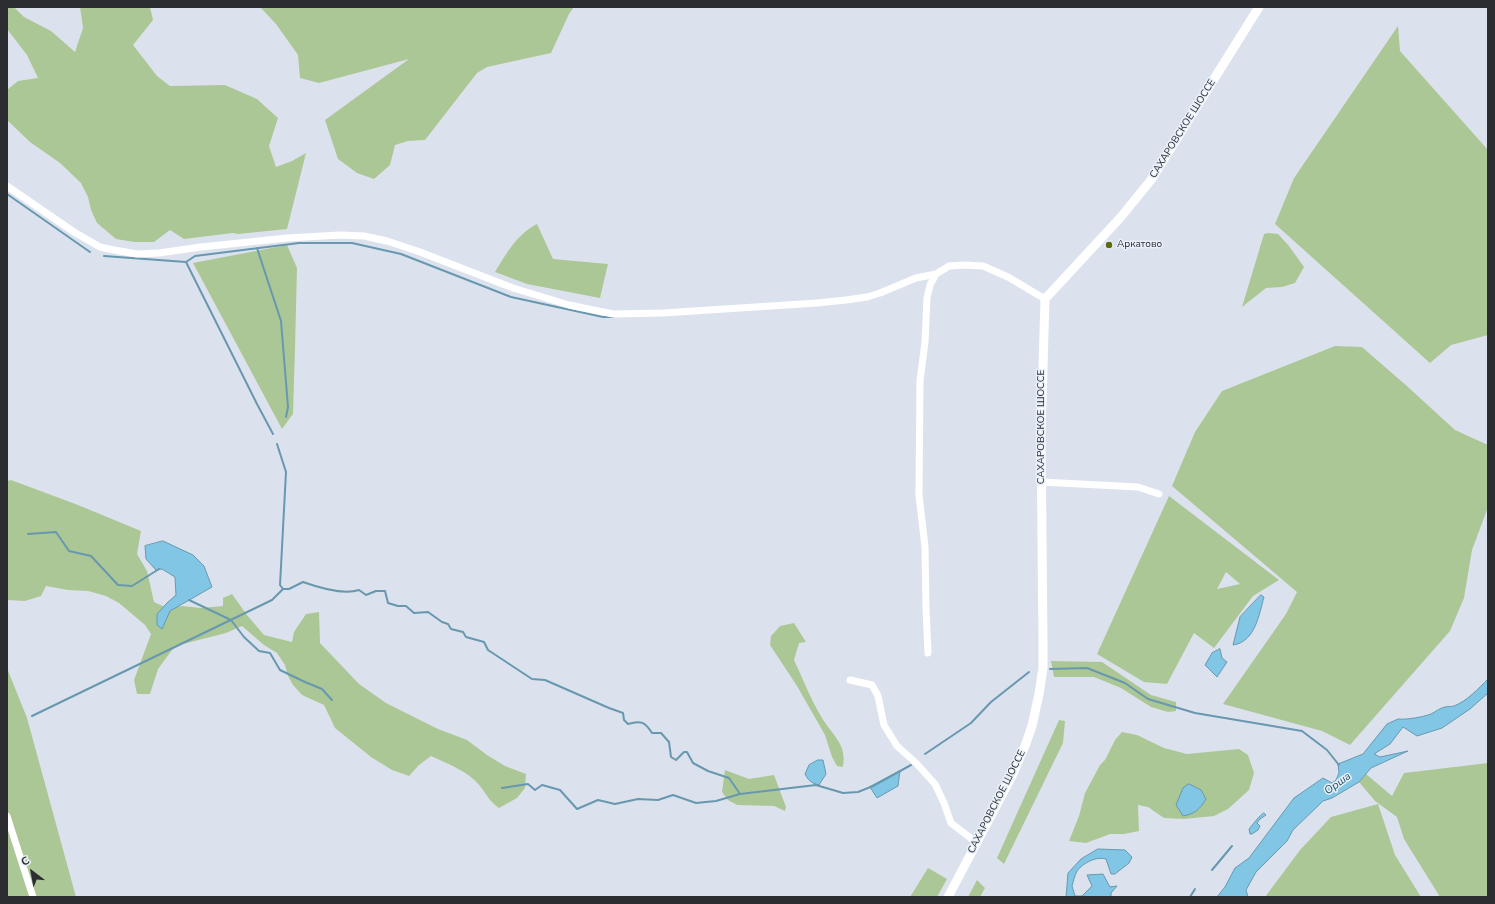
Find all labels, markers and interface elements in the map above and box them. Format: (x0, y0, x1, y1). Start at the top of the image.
street label: САХАРОВСКОЕ ШОССЕ (1148, 77, 1218, 181)
place label: Аркатово (1117, 239, 1162, 251)
marker: Аркатово (1104, 240, 1114, 250)
street label: САХАРОВСКОЕ ШОССЕ (1036, 370, 1048, 484)
street label: САХАРОВСКОЕ ШОССЕ (966, 748, 1028, 856)
water label: Орша (1322, 770, 1354, 798)
north arrow (12, 852, 52, 892)
text: С (18, 853, 33, 870)

